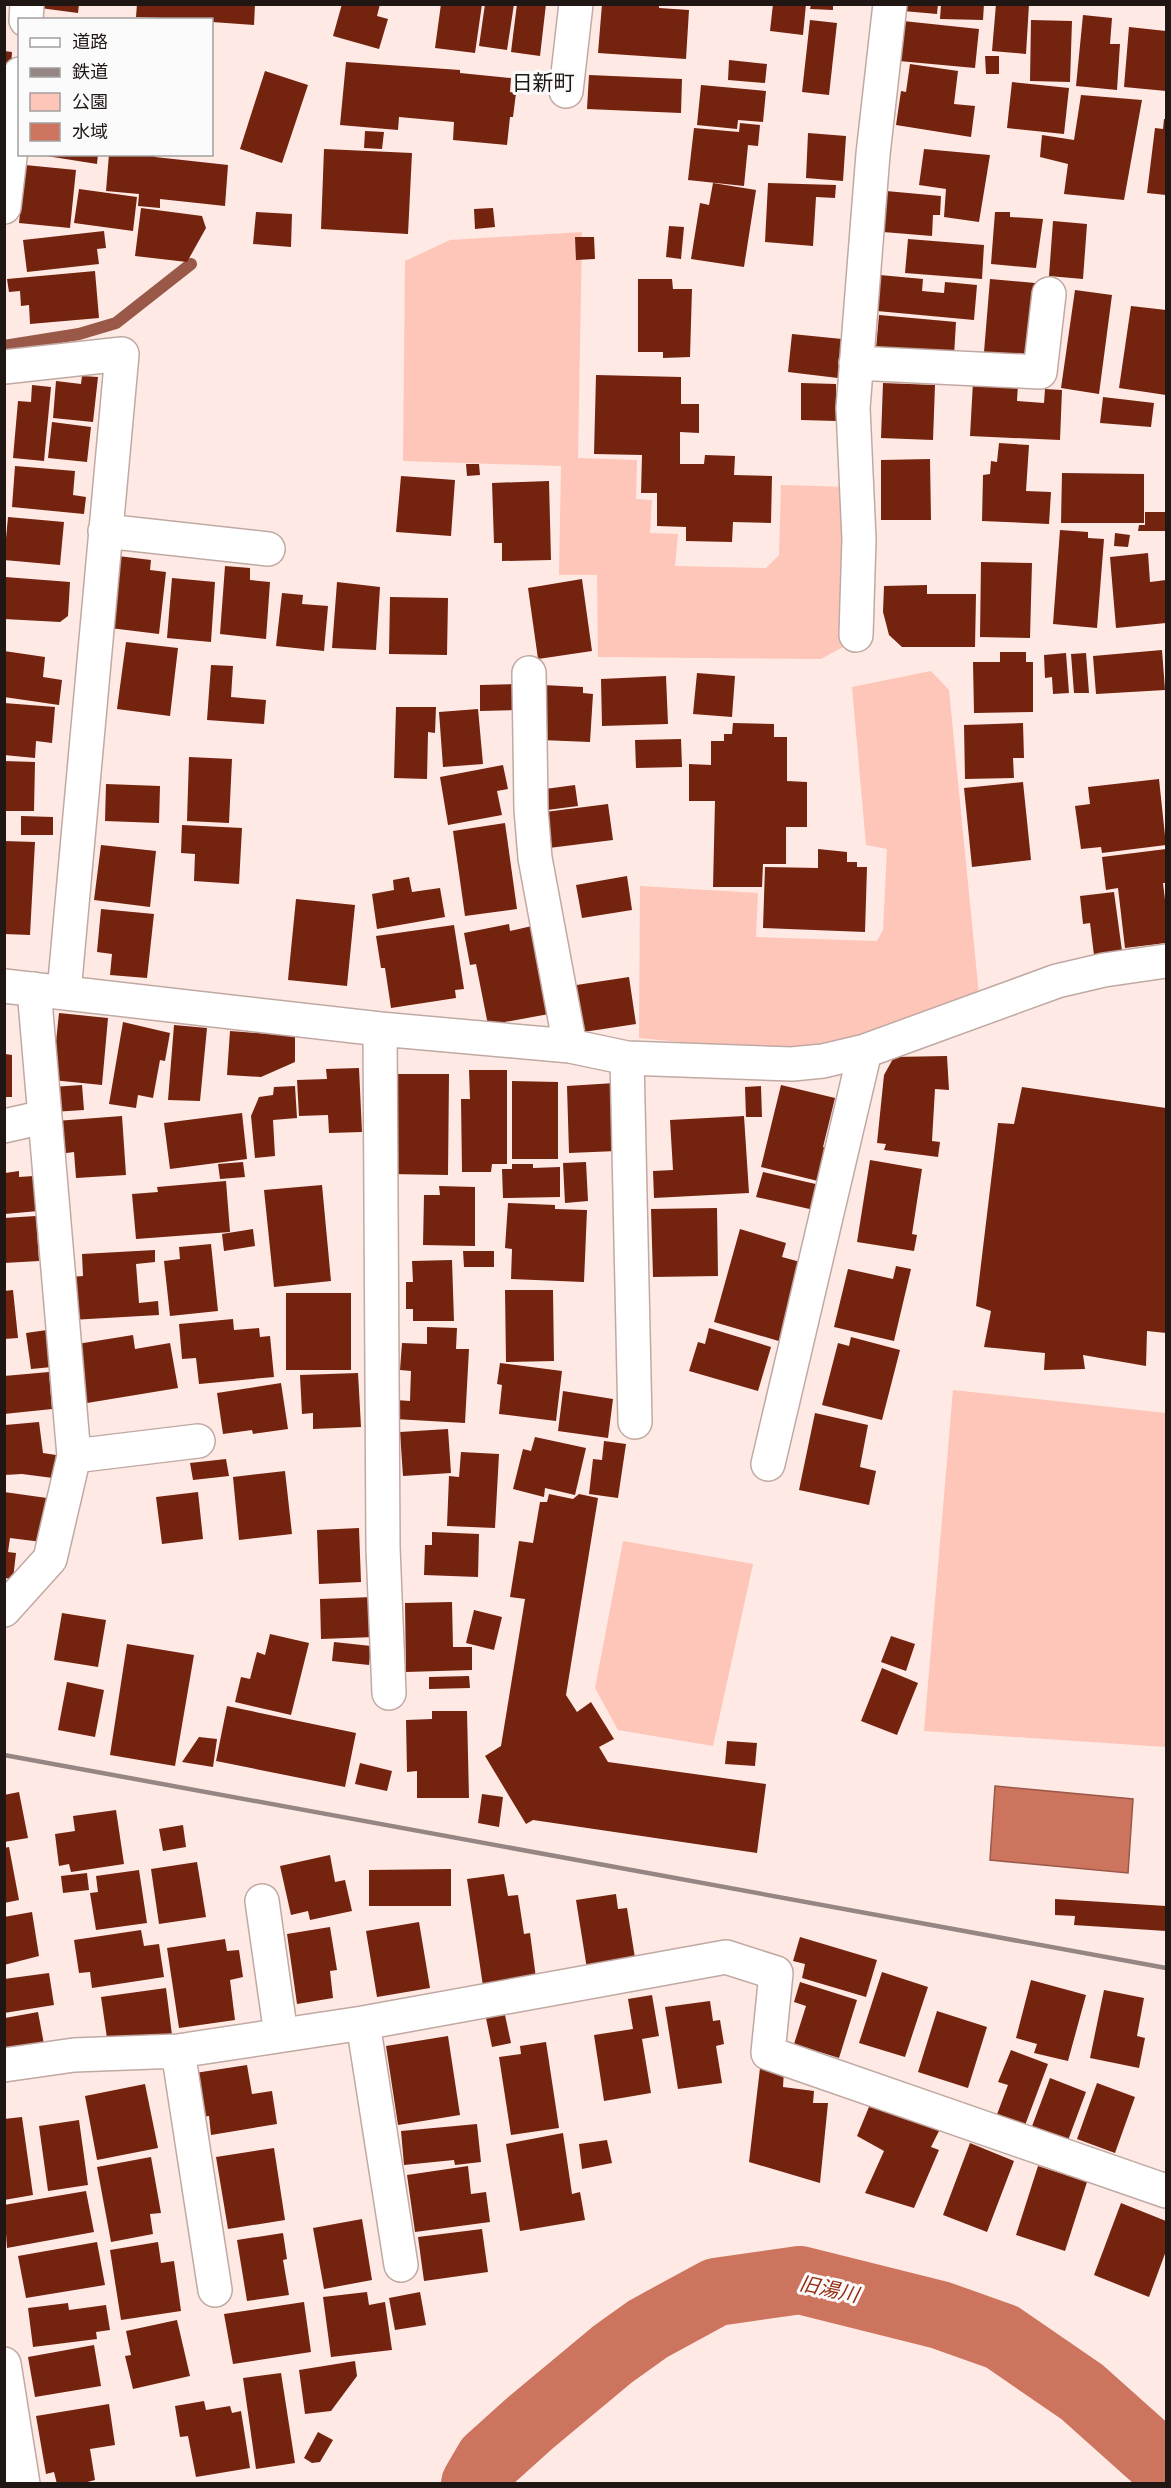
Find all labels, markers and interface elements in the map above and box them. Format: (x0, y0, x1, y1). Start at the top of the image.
legend (18, 18, 213, 156)
text: 道路 (72, 31, 108, 52)
text: 鉄道 (72, 61, 108, 82)
district label: 日新町 (512, 70, 575, 95)
text: 公園 (72, 91, 108, 112)
text: 水域 (72, 121, 108, 142)
water label: 旧湯川 (797, 2271, 863, 2307)

